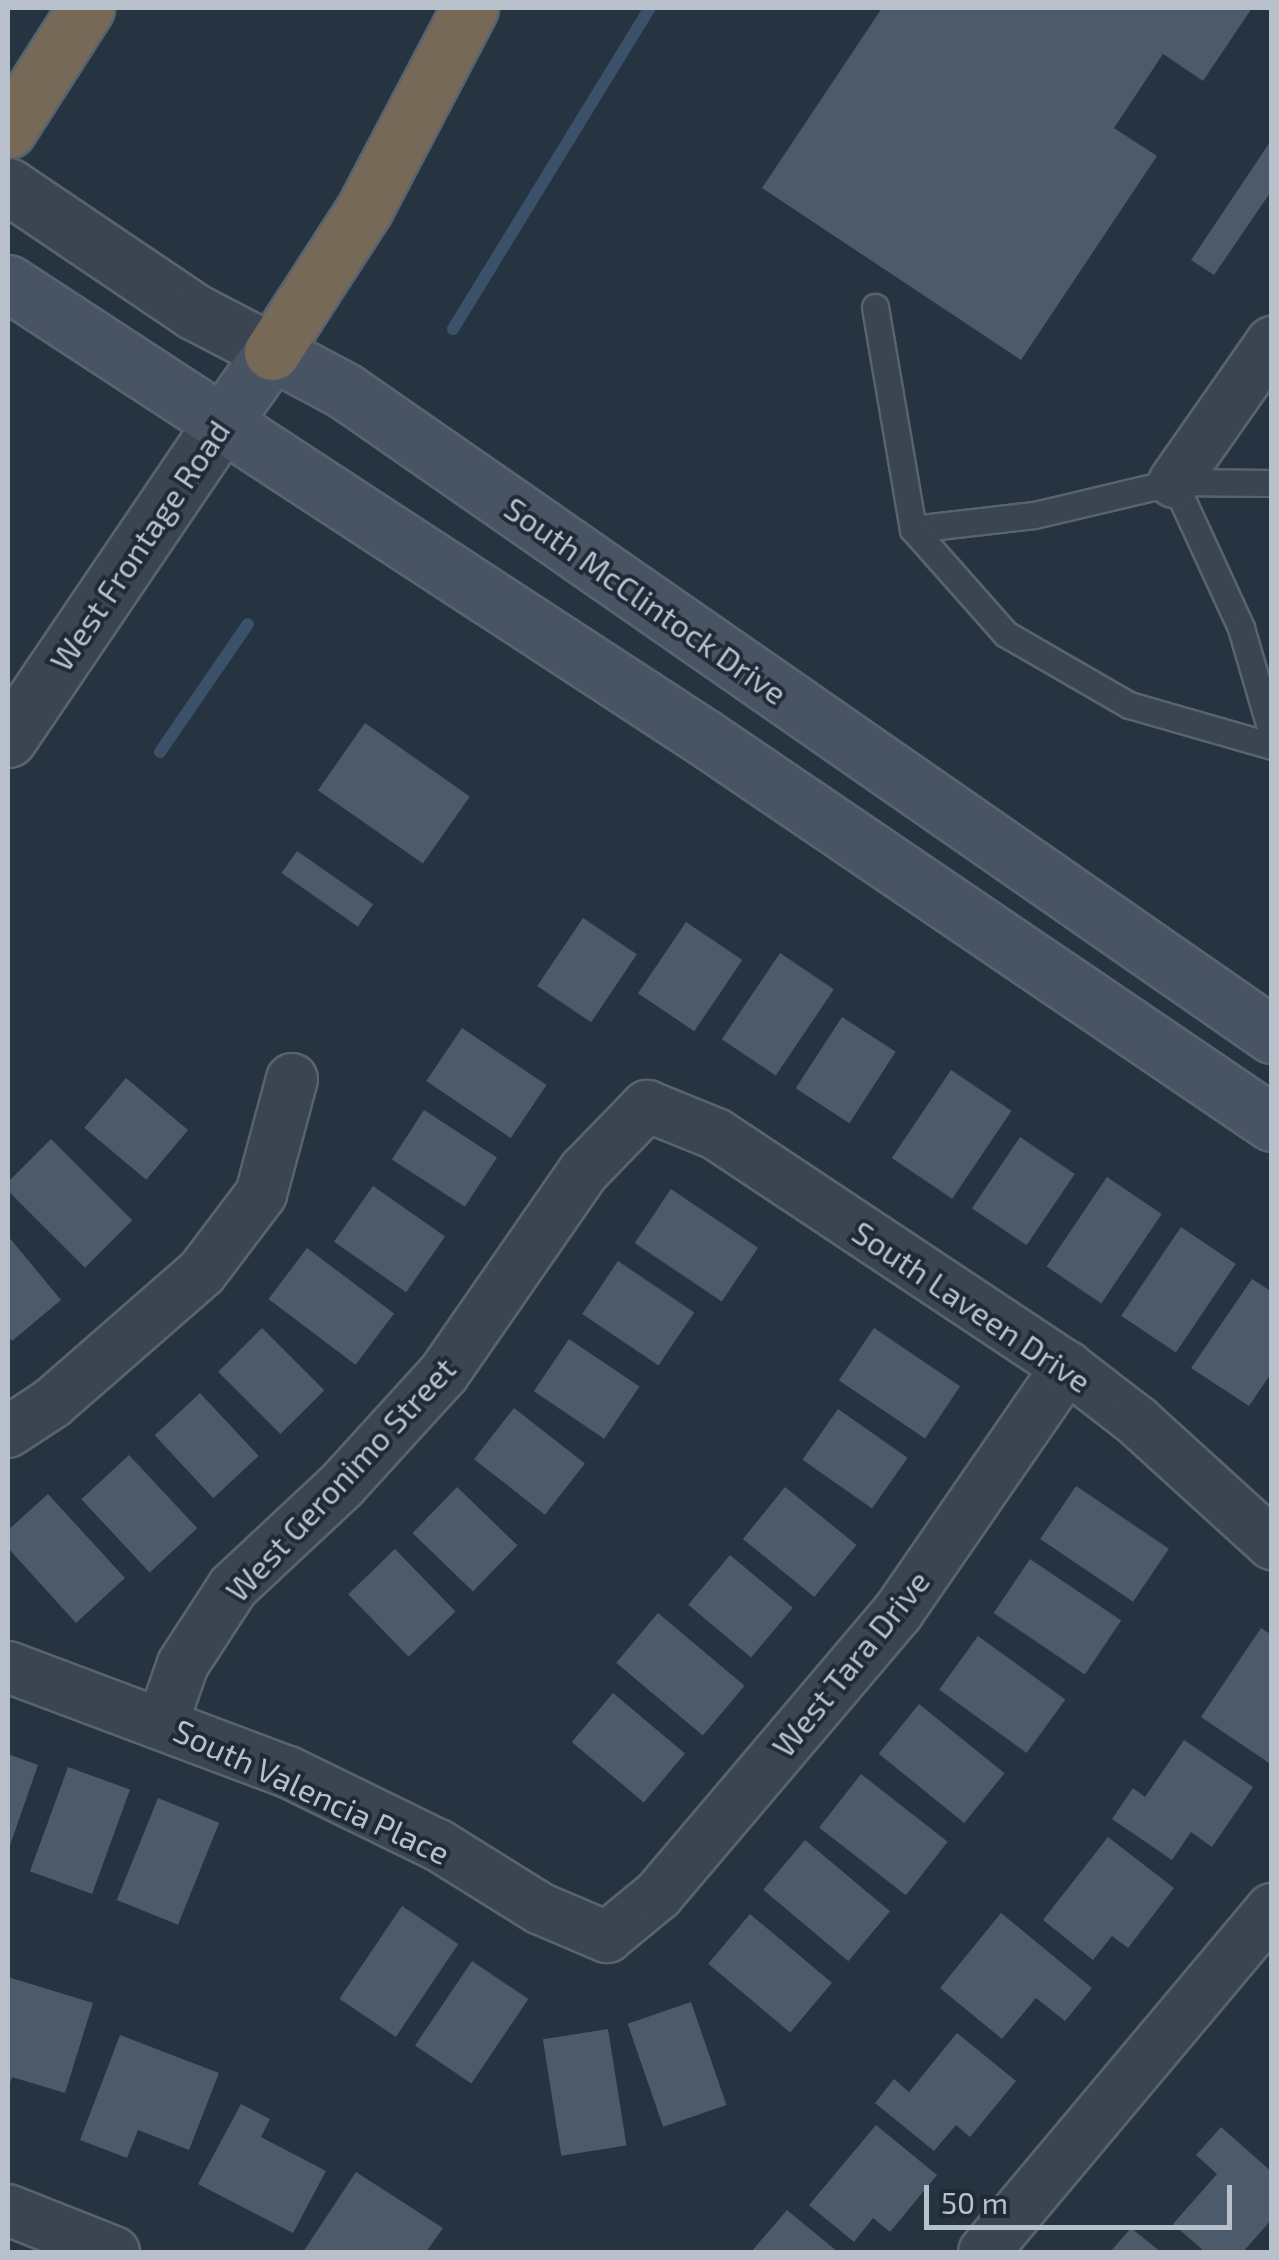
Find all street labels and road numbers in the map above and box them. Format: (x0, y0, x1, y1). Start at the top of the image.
street label: West Frontage Road (41, 412, 237, 678)
street label: South McClintock Drive (498, 488, 794, 712)
street label: South Laveen Drive (846, 1212, 1098, 1400)
street label: West Geronimo Street (217, 1349, 463, 1609)
street label: West Tara Drive (763, 1562, 937, 1764)
street label: South Valencia Place (168, 1710, 456, 1872)

